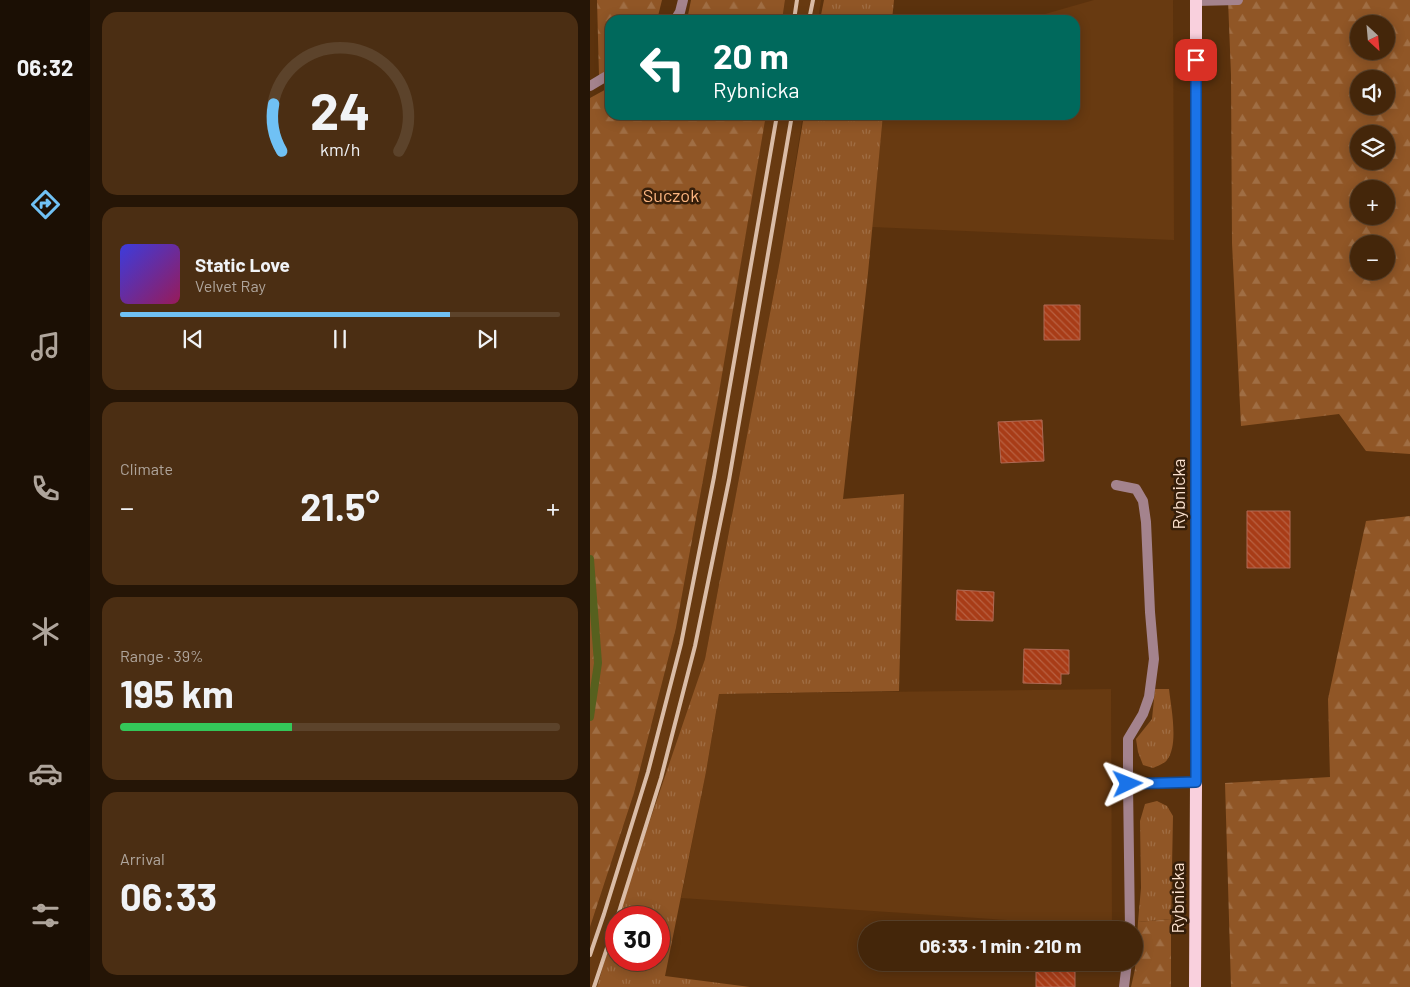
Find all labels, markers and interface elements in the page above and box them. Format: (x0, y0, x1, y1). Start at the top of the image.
north arrow (1350, 15, 1395, 60)
map controls (1350, 15, 1395, 280)
text: 20 m (713, 34, 789, 76)
icon: left (630, 35, 695, 100)
pin (1175, 39, 1217, 81)
icon: arrive (1182, 46, 1210, 74)
text: 06:32 (17, 54, 73, 80)
button: sound (1350, 70, 1395, 115)
text: Rybnicka (713, 76, 800, 102)
text: 24 (310, 78, 370, 140)
button: layers (1350, 125, 1395, 170)
text: km/h (320, 138, 360, 160)
button: + (1350, 180, 1395, 225)
park label: Suczok (643, 184, 699, 206)
icon: directions (28, 187, 63, 222)
button: − (1350, 235, 1395, 280)
text: Static Love (195, 253, 290, 276)
text: Velvet Ray (195, 276, 266, 295)
icon: previous (179, 325, 207, 353)
icon: pause (326, 325, 354, 353)
icon: next (473, 325, 501, 353)
icon: music (28, 329, 63, 364)
text: Climate (120, 459, 173, 478)
street label: Rybnicka (1167, 459, 1189, 529)
icon: phone (28, 471, 63, 506)
text: 21.5° (300, 483, 380, 529)
text: − (120, 490, 134, 524)
text: + (546, 490, 560, 524)
icon: climate (28, 614, 63, 649)
text: Range · 39% (120, 646, 204, 665)
text: 195 km (120, 670, 234, 716)
icon: car (28, 756, 63, 791)
position arrow (1101, 757, 1153, 809)
text: Arrival (120, 849, 165, 868)
street label: Rybnicka (1166, 863, 1188, 933)
text: 06:33 (120, 873, 217, 919)
icon: filters (28, 898, 63, 933)
speed limit sign: 30 (605, 906, 670, 971)
text: 06:33 · 1 min · 210 m (920, 934, 1081, 957)

